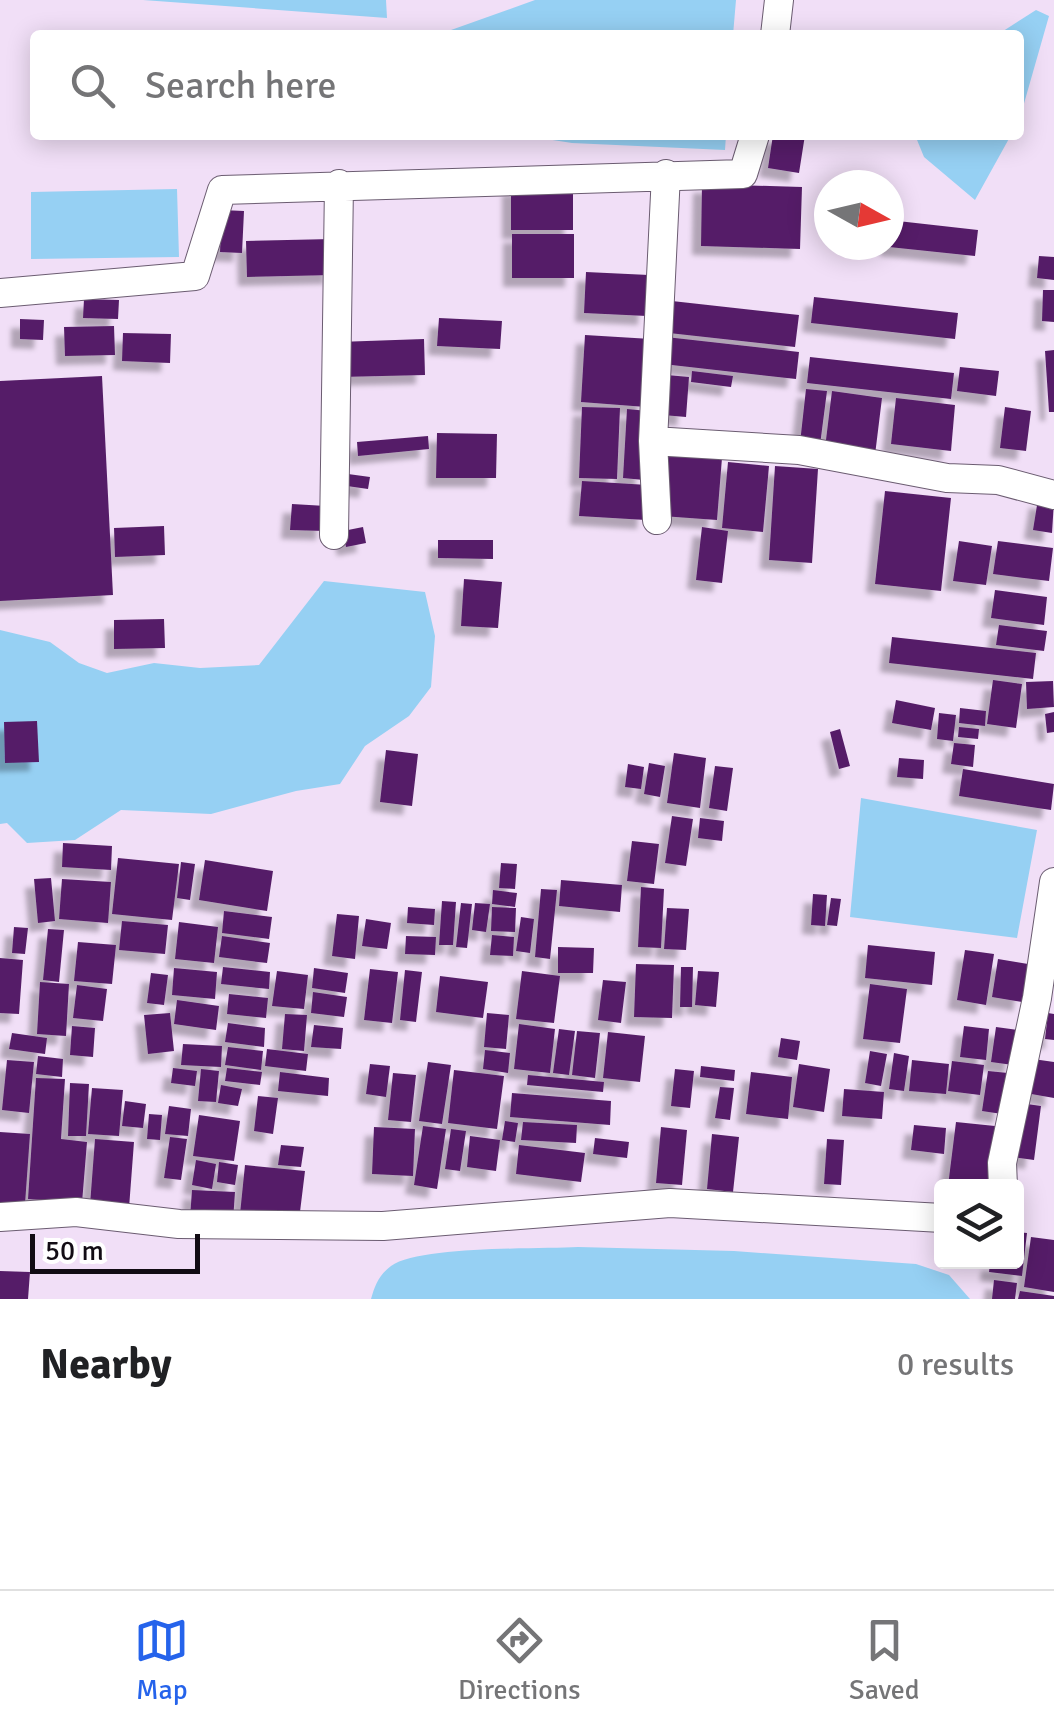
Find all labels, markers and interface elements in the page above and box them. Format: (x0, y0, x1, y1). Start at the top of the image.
search box (30, 30, 1024, 140)
icon: search (65, 58, 120, 113)
text: Search here (145, 62, 337, 109)
north arrow (814, 170, 904, 260)
map controls (934, 1179, 1024, 1269)
button: layers (934, 1179, 1024, 1269)
scale bar (30, 1229, 200, 1274)
text: 50 m (45, 1234, 104, 1268)
text: Nearby (40, 1339, 172, 1390)
text: 0 results (897, 1345, 1014, 1384)
tab: Map (134, 1613, 189, 1707)
tab: Directions (458, 1613, 580, 1707)
tab: Saved (849, 1613, 920, 1707)

